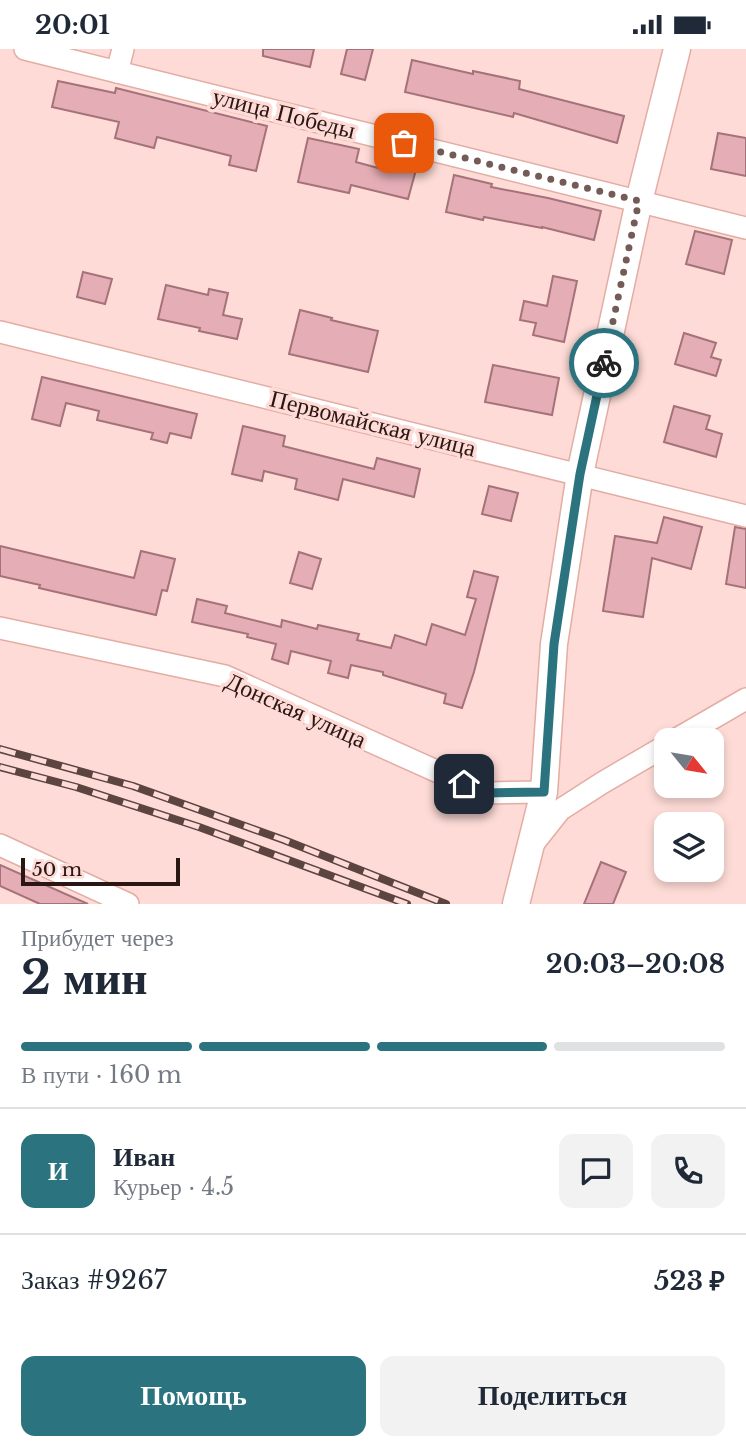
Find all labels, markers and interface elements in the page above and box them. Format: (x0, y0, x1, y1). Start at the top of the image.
text: 20:01 (35, 9, 110, 41)
street label: улица Победы (210, 81, 358, 145)
pin (374, 113, 434, 173)
icon: bag (385, 124, 423, 162)
courier (569, 328, 639, 398)
icon: bike (585, 344, 623, 382)
street label: Первомайская улица (267, 383, 479, 463)
street label: Донская улица (221, 666, 371, 754)
north arrow (654, 728, 724, 798)
map controls (654, 728, 724, 882)
pin (434, 754, 494, 814)
icon: home (445, 765, 483, 803)
button: layers (654, 812, 724, 882)
scale bar (21, 855, 180, 887)
text: 50 m (32, 858, 82, 881)
text: Прибудет через (21, 924, 174, 952)
text: 20:03–20:08 (546, 948, 725, 980)
text: 2 мин (21, 949, 148, 1006)
text: В пути · 160 m (21, 1061, 182, 1089)
button: chat (559, 1134, 633, 1208)
button: phone (651, 1134, 725, 1208)
text: Иван (113, 1141, 175, 1173)
text: И (48, 1155, 68, 1187)
text: Курьер · 4.5 (113, 1173, 234, 1201)
text: Заказ #9267 (21, 1264, 167, 1296)
text: 523 ₽ (654, 1265, 725, 1297)
button: Помощь (21, 1356, 366, 1436)
button: Поделиться (380, 1356, 725, 1436)

